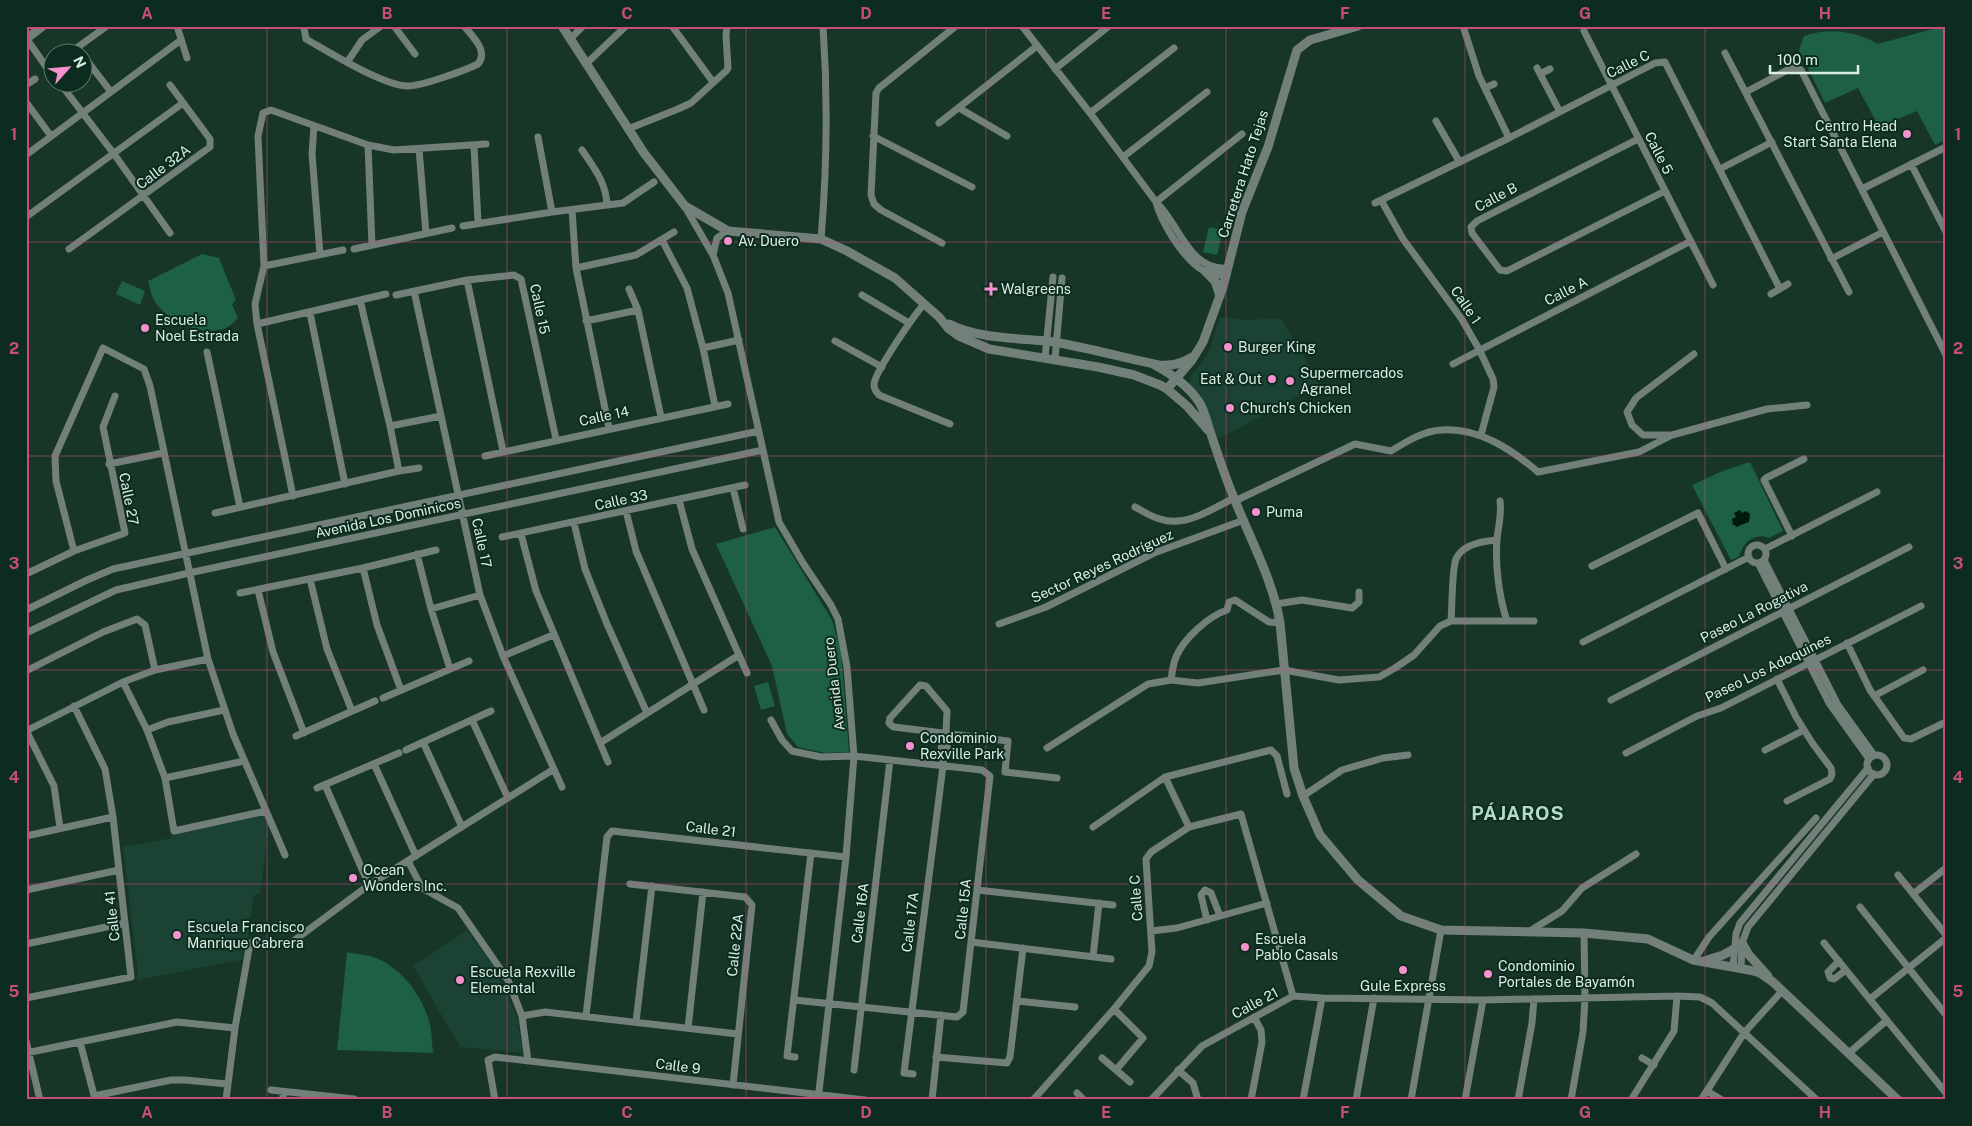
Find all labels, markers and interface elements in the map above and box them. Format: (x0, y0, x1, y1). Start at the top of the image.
text: A (141, 4, 153, 23)
text: B (382, 4, 393, 23)
text: C (621, 4, 633, 23)
text: D (860, 4, 872, 23)
text: E (1101, 4, 1111, 23)
text: F (1340, 4, 1350, 23)
text: G (1579, 4, 1591, 23)
text: H (1819, 4, 1831, 23)
north arrow (42, 42, 92, 92)
scale bar (1770, 42, 1857, 74)
street label: Calle C (1604, 47, 1652, 81)
text: 100 m (1777, 51, 1818, 68)
text: N (70, 54, 89, 71)
street label: Carretera Hato Tejas (1215, 108, 1271, 240)
place label: Centro Head Start Santa Elena (1783, 118, 1897, 150)
text: 1 (11, 125, 17, 144)
text: 1 (1955, 125, 1961, 144)
marker: Centro Head Start Santa Elena (1901, 128, 1913, 140)
street label: Calle 5 (1642, 129, 1676, 177)
street label: Calle 32A (133, 141, 193, 193)
street label: Calle B (1472, 179, 1520, 215)
place label: Av. Duero (738, 233, 799, 249)
marker: Av. Duero (722, 235, 734, 247)
street label: Calle A (1542, 273, 1590, 309)
place label: Walgreens (1001, 281, 1071, 297)
street label: Calle 15 (527, 282, 553, 336)
marker: Walgreens (985, 283, 997, 295)
street label: Calle 1 (1448, 283, 1484, 327)
place label: Escuela Noel Estrada (155, 312, 239, 344)
marker: Escuela Noel Estrada (139, 322, 151, 334)
text: 2 (9, 339, 19, 358)
place label: Burger King (1238, 339, 1316, 355)
text: 2 (1953, 339, 1963, 358)
marker: Burger King (1222, 341, 1234, 353)
place label: Supermercados Agranel (1300, 365, 1403, 397)
place label: Eat & Out (1200, 371, 1262, 387)
marker: Eat & Out (1266, 373, 1278, 385)
marker: Supermercados Agranel (1284, 375, 1296, 387)
place label: Church's Chicken (1240, 400, 1351, 416)
marker: Church's Chicken (1224, 402, 1236, 414)
street label: Calle 14 (577, 403, 631, 429)
street label: Calle 27 (116, 471, 142, 527)
street label: Calle 33 (593, 487, 649, 513)
street label: Avenida Los Dominicos (314, 495, 462, 541)
place label: Puma (1266, 504, 1303, 520)
marker: Puma (1250, 506, 1262, 518)
street label: Calle 17 (469, 517, 495, 569)
street label: Sector Reyes Rodríguez (1028, 526, 1176, 606)
text: 3 (9, 554, 19, 573)
text: 3 (1953, 554, 1963, 573)
street label: Paseo La Rogativa (1698, 578, 1810, 646)
street label: Paseo Los Adoquines (1702, 631, 1834, 705)
street label: Avenida Duero (820, 636, 848, 732)
place label: Condominio Rexville Park (920, 730, 1004, 762)
marker: Condominio Rexville Park (904, 740, 916, 752)
text: 4 (9, 768, 20, 787)
text: 4 (1953, 768, 1964, 787)
district label: PÁJAROS (1471, 802, 1565, 824)
street label: Calle 21 (685, 818, 737, 840)
place label: Ocean Wonders Inc. (363, 862, 447, 894)
marker: Ocean Wonders Inc. (347, 872, 359, 884)
street label: Calle C (1126, 874, 1146, 922)
street label: Calle 15A (952, 878, 974, 940)
street label: Calle 16A (848, 882, 872, 944)
street label: Calle 41 (101, 890, 123, 942)
street label: Calle 17A (898, 891, 922, 953)
street label: Calle 22A (724, 913, 746, 977)
place label: Escuela Francisco Manrique Cabrera (187, 919, 305, 951)
marker: Escuela Francisco Manrique Cabrera (171, 929, 183, 941)
place label: Escuela Pablo Casals (1255, 931, 1338, 963)
marker: Escuela Pablo Casals (1239, 941, 1251, 953)
place label: Condominio Portales de Bayamón (1498, 958, 1635, 990)
place label: Escuela Rexville Elemental (470, 964, 576, 996)
marker: Gule Express (1397, 964, 1409, 976)
marker: Condominio Portales de Bayamón (1482, 968, 1494, 980)
marker: Escuela Rexville Elemental (454, 974, 466, 986)
place label: Gule Express (1360, 978, 1446, 994)
text: 5 (9, 982, 20, 1001)
text: 5 (1953, 982, 1964, 1001)
street label: Calle 21 (1229, 984, 1281, 1022)
street label: Calle 9 (655, 1055, 702, 1077)
text: A (141, 1103, 153, 1122)
text: B (382, 1103, 393, 1122)
text: C (621, 1103, 633, 1122)
text: D (860, 1103, 872, 1122)
text: E (1101, 1103, 1111, 1122)
text: F (1340, 1103, 1350, 1122)
text: G (1579, 1103, 1591, 1122)
text: H (1819, 1103, 1831, 1122)

